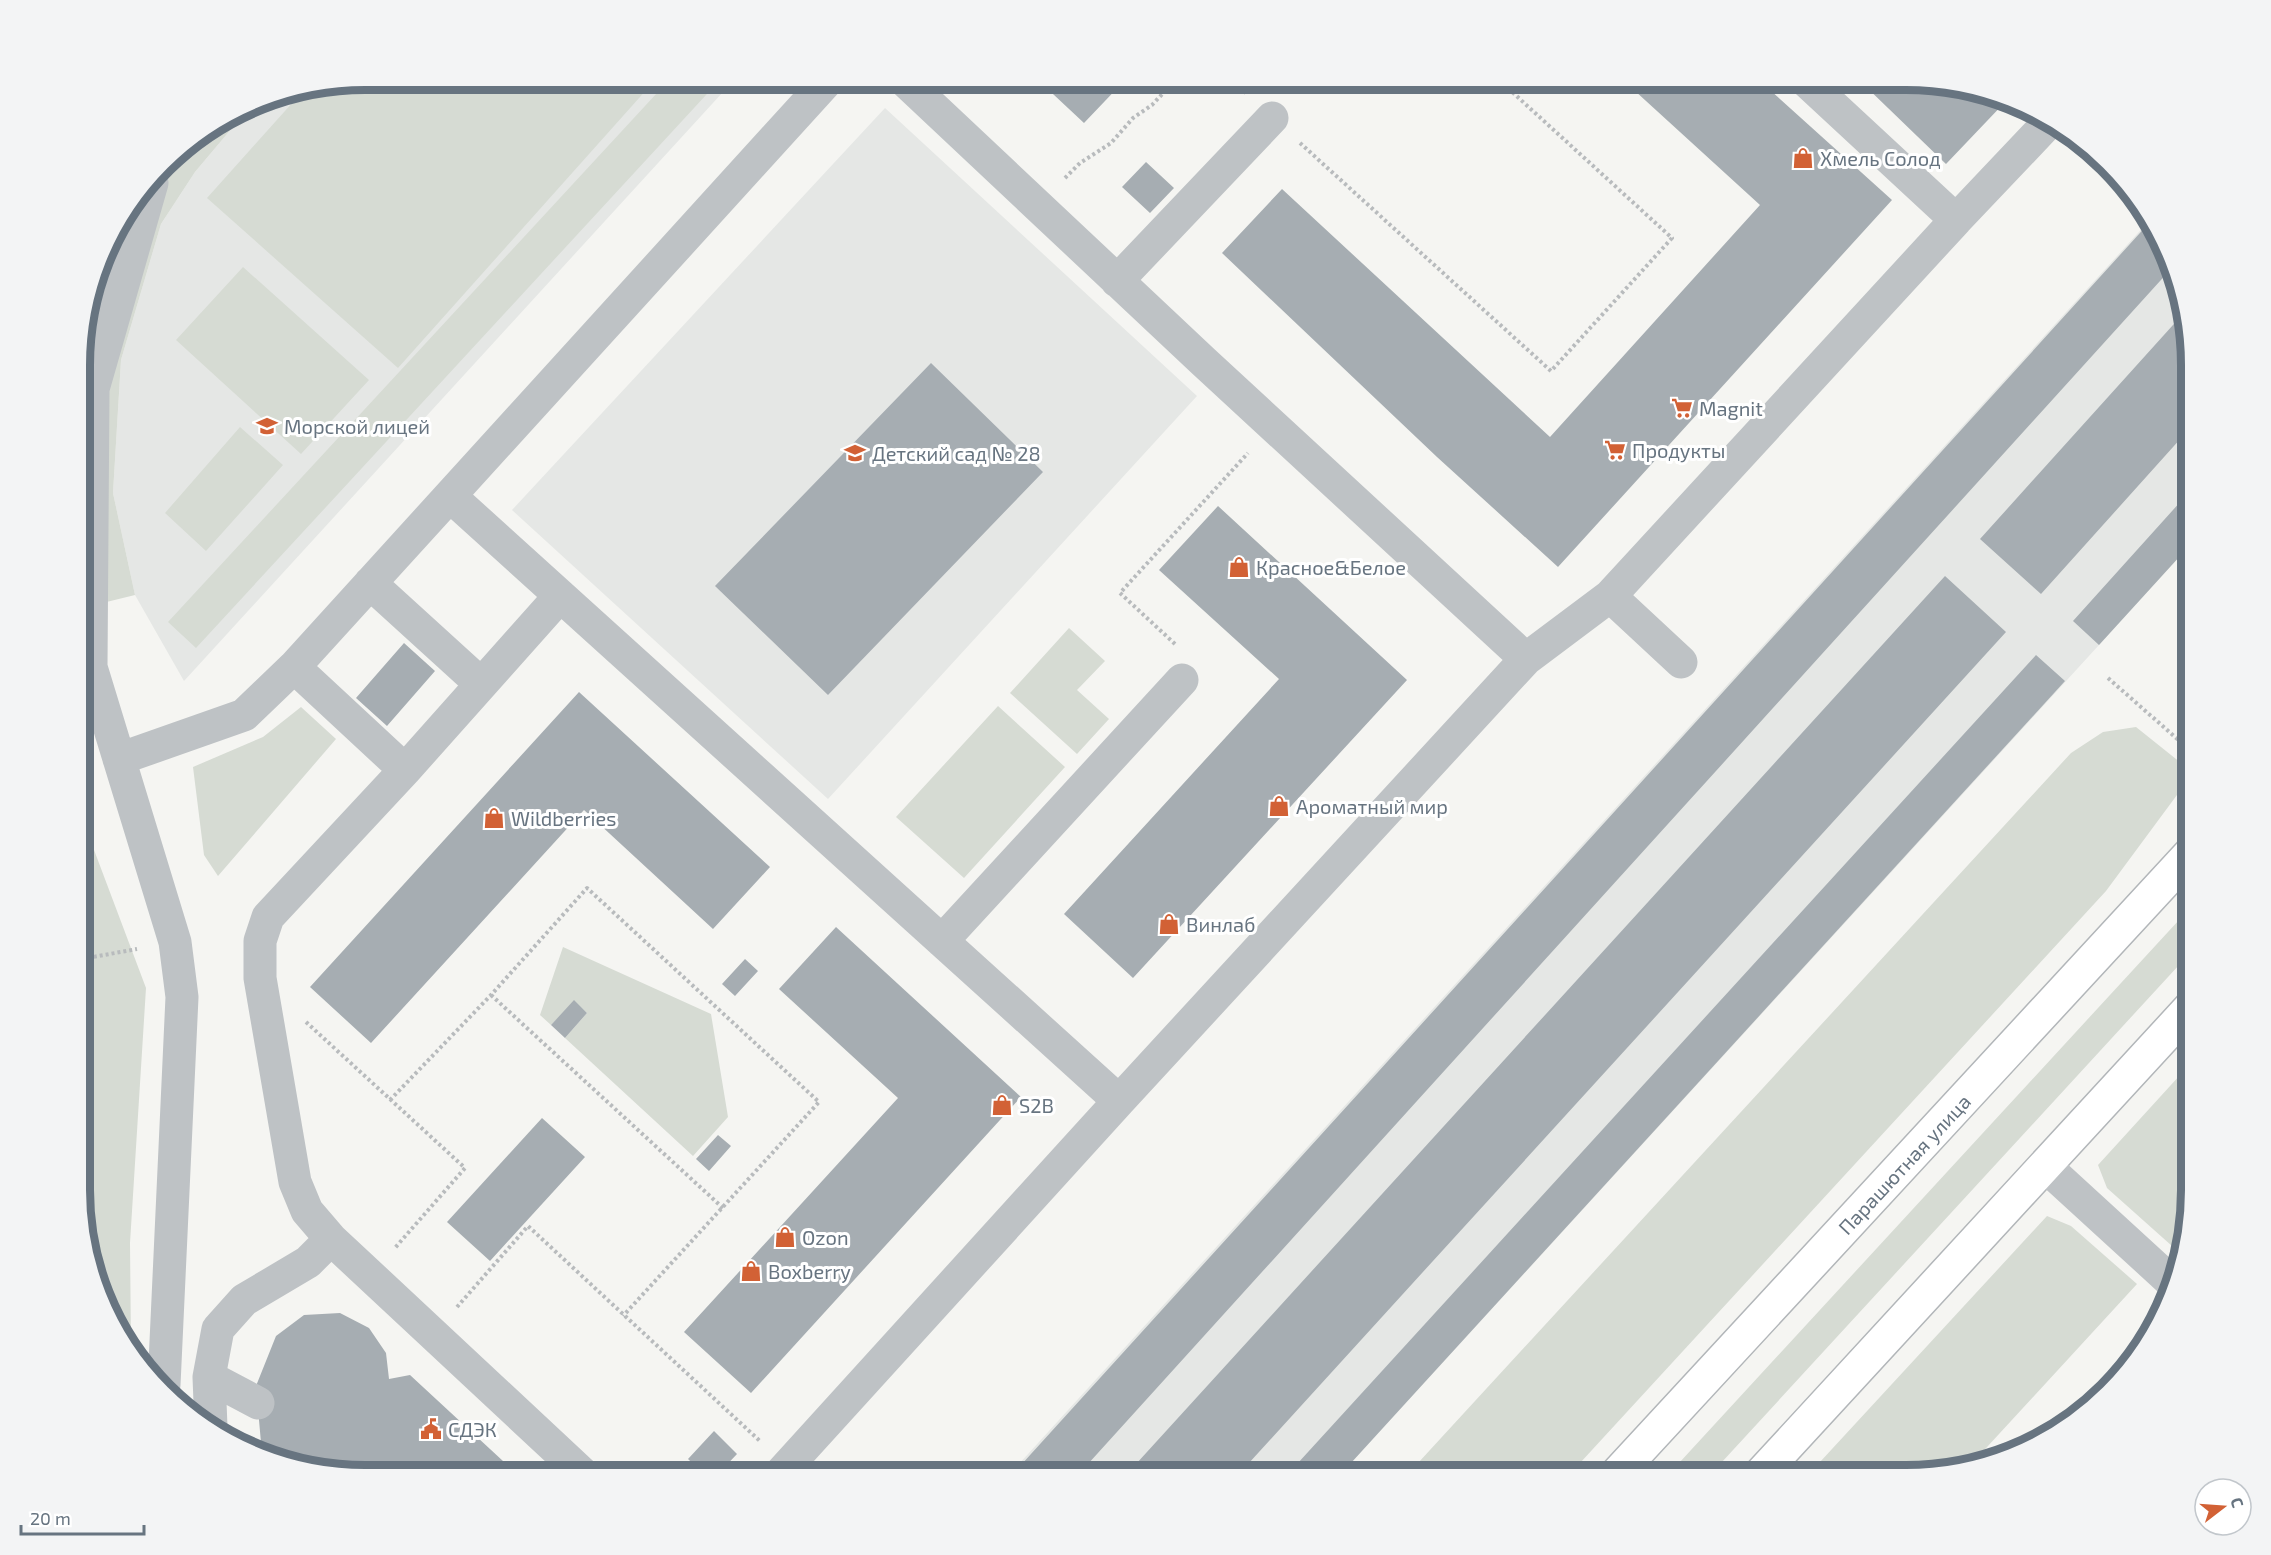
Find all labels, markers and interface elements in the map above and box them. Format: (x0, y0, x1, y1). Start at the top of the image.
shop icon: Хмель Солод (1791, 146, 1815, 170)
place label: Хмель Солод (1820, 146, 1941, 170)
supermarket icon: Magnit (1670, 396, 1694, 420)
place label: Magnit (1699, 396, 1763, 420)
school or university icon: Морской лицей (255, 414, 279, 438)
place label: Морской лицей (284, 414, 430, 438)
supermarket icon: Продукты (1603, 438, 1627, 462)
place label: Продукты (1632, 438, 1725, 463)
school or university icon: Детский сад № 28 (843, 441, 867, 465)
place label: Детский сад № 28 (872, 441, 1041, 465)
shop icon: Красное&Белое (1227, 555, 1251, 579)
place label: Красное&Белое (1256, 555, 1406, 579)
shop icon: Ароматный мир (1267, 794, 1291, 818)
place label: Ароматный мир (1296, 794, 1448, 818)
shop icon: Wildberries (482, 806, 506, 830)
place label: Wildberries (511, 806, 616, 830)
shop icon: Винлаб (1157, 912, 1181, 936)
place label: Винлаб (1186, 912, 1256, 936)
street label: Парашютная улица (1833, 1089, 1976, 1240)
shop icon: S2B (990, 1093, 1014, 1117)
place label: S2B (1019, 1093, 1054, 1117)
shop icon: Ozon (773, 1225, 797, 1249)
place label: Ozon (802, 1225, 849, 1249)
shop icon: Boxberry (739, 1259, 763, 1283)
place label: Boxberry (768, 1259, 851, 1283)
public building icon: СДЭК (419, 1417, 443, 1441)
place label: СДЭК (448, 1417, 497, 1441)
north arrow (2193, 1477, 2253, 1537)
text: С (2227, 1495, 2248, 1510)
scale bar (21, 1498, 144, 1536)
text: 20 m (30, 1507, 71, 1529)

